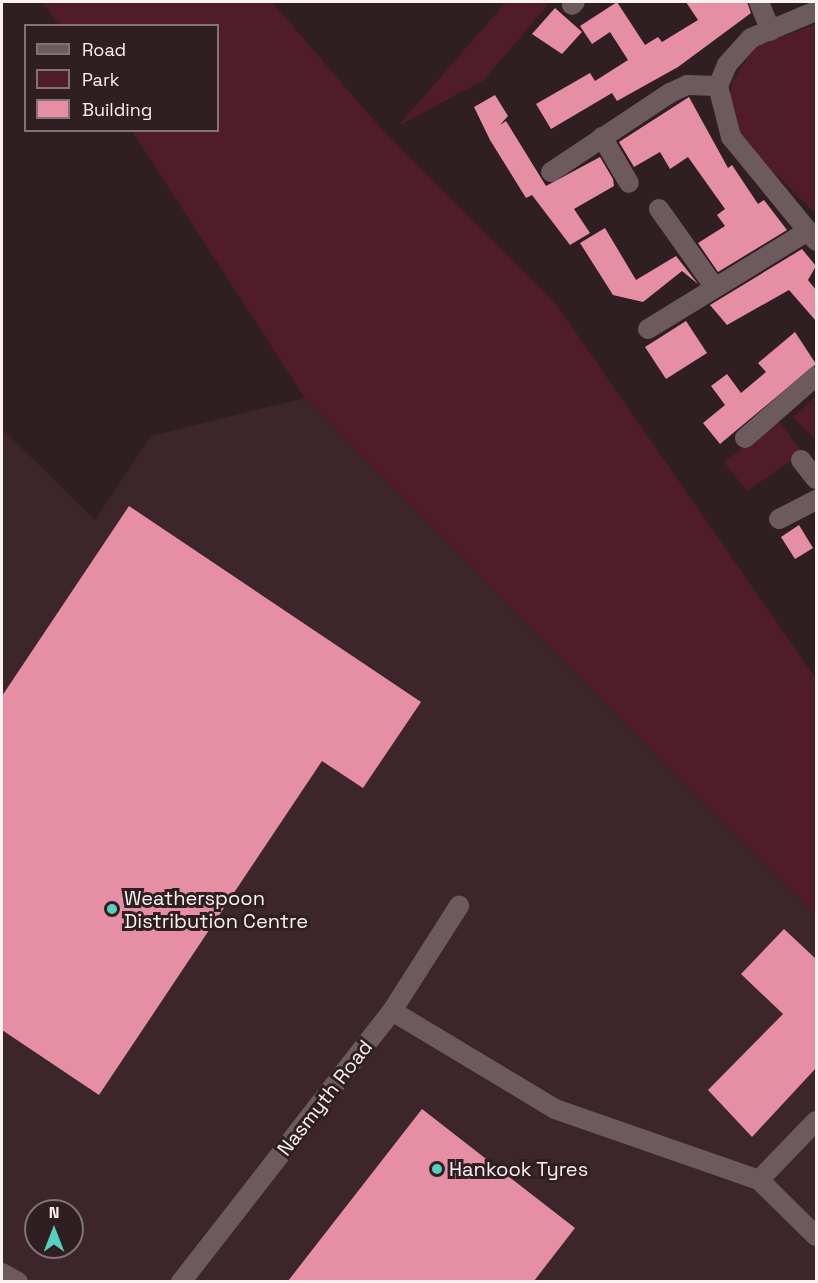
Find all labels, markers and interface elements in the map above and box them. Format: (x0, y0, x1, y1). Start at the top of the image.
legend (24, 24, 219, 132)
text: Road (82, 38, 126, 61)
text: Park (82, 68, 119, 91)
text: Building (82, 98, 152, 121)
place label: Weatherspoon Distribution Centre (124, 886, 308, 933)
marker: Weatherspoon Distribution Centre (105, 902, 119, 916)
street label: Nasmyth Road (272, 1035, 378, 1161)
place label: Hankook Tyres (449, 1157, 589, 1181)
marker: Hankook Tyres (430, 1162, 444, 1176)
north arrow (24, 1199, 84, 1259)
text: N (49, 1202, 59, 1223)

